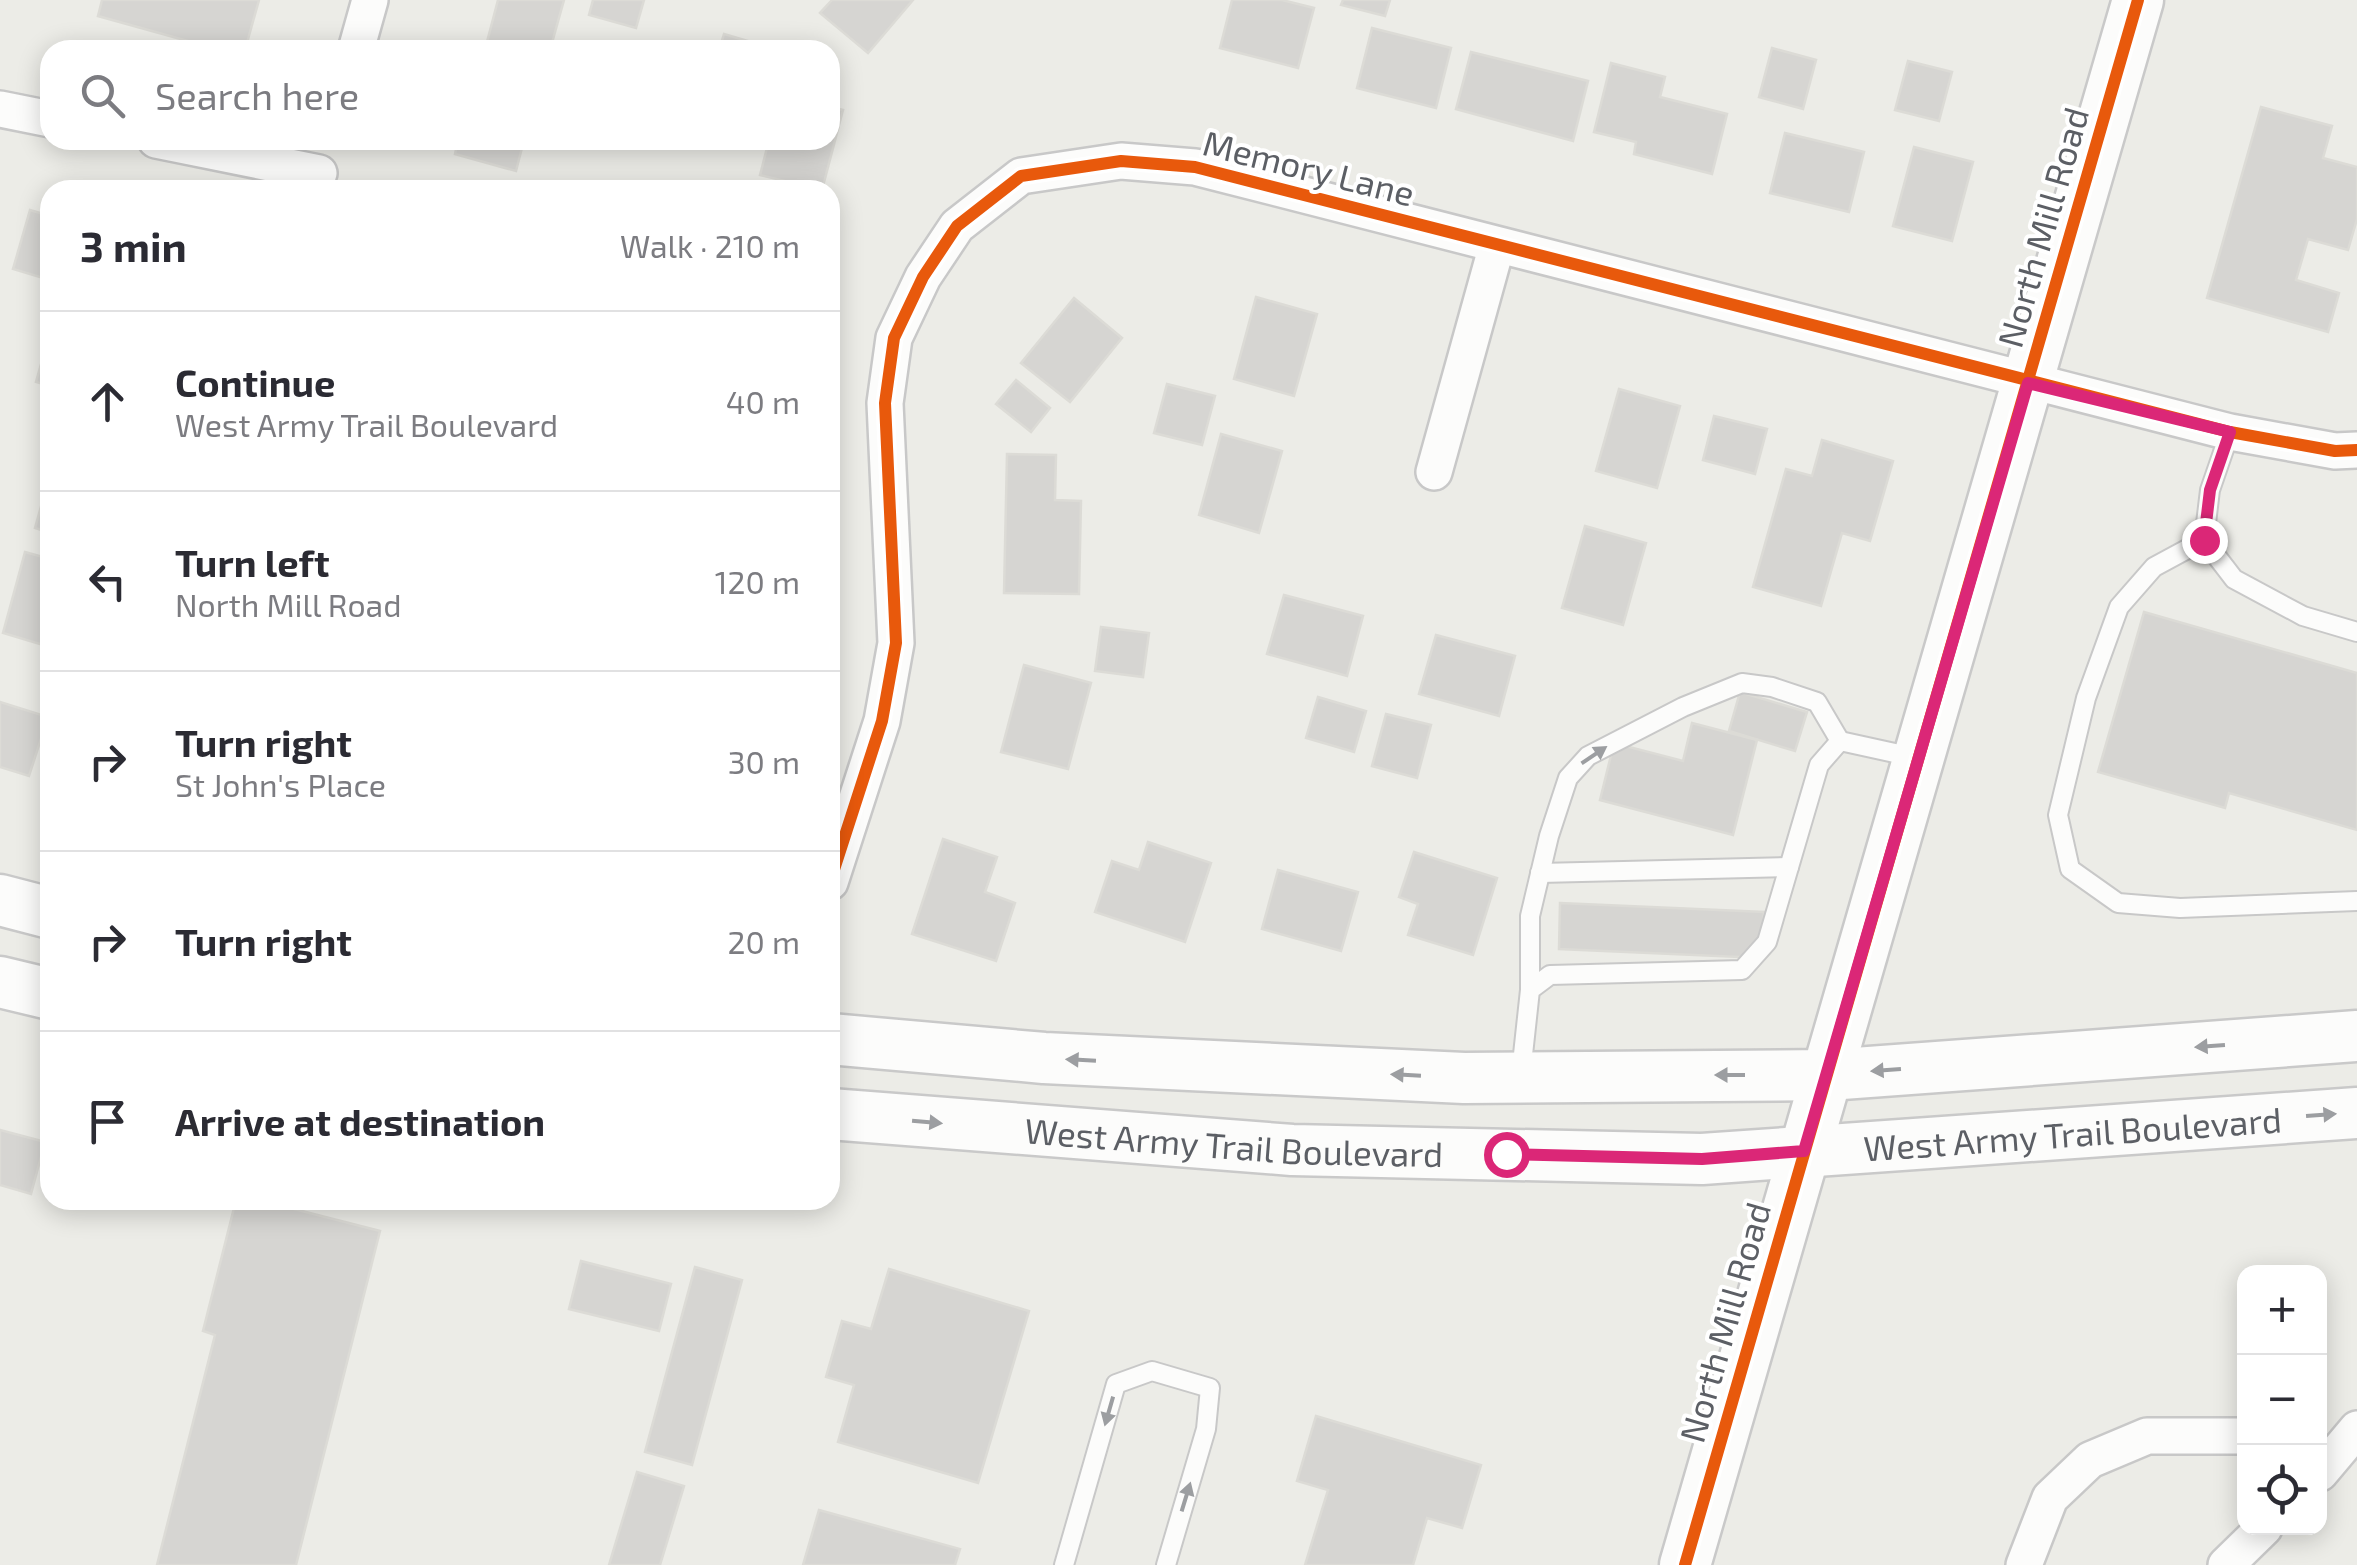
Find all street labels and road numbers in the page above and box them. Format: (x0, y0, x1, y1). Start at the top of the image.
street label: North Mill Road (1988, 102, 2096, 352)
street label: Memory Lane (1199, 121, 1419, 213)
street label: West Army Trail Boulevard (1862, 1097, 2283, 1169)
street label: West Army Trail Boulevard (1023, 1108, 1444, 1174)
street label: North Mill Road (1670, 1197, 1778, 1447)

